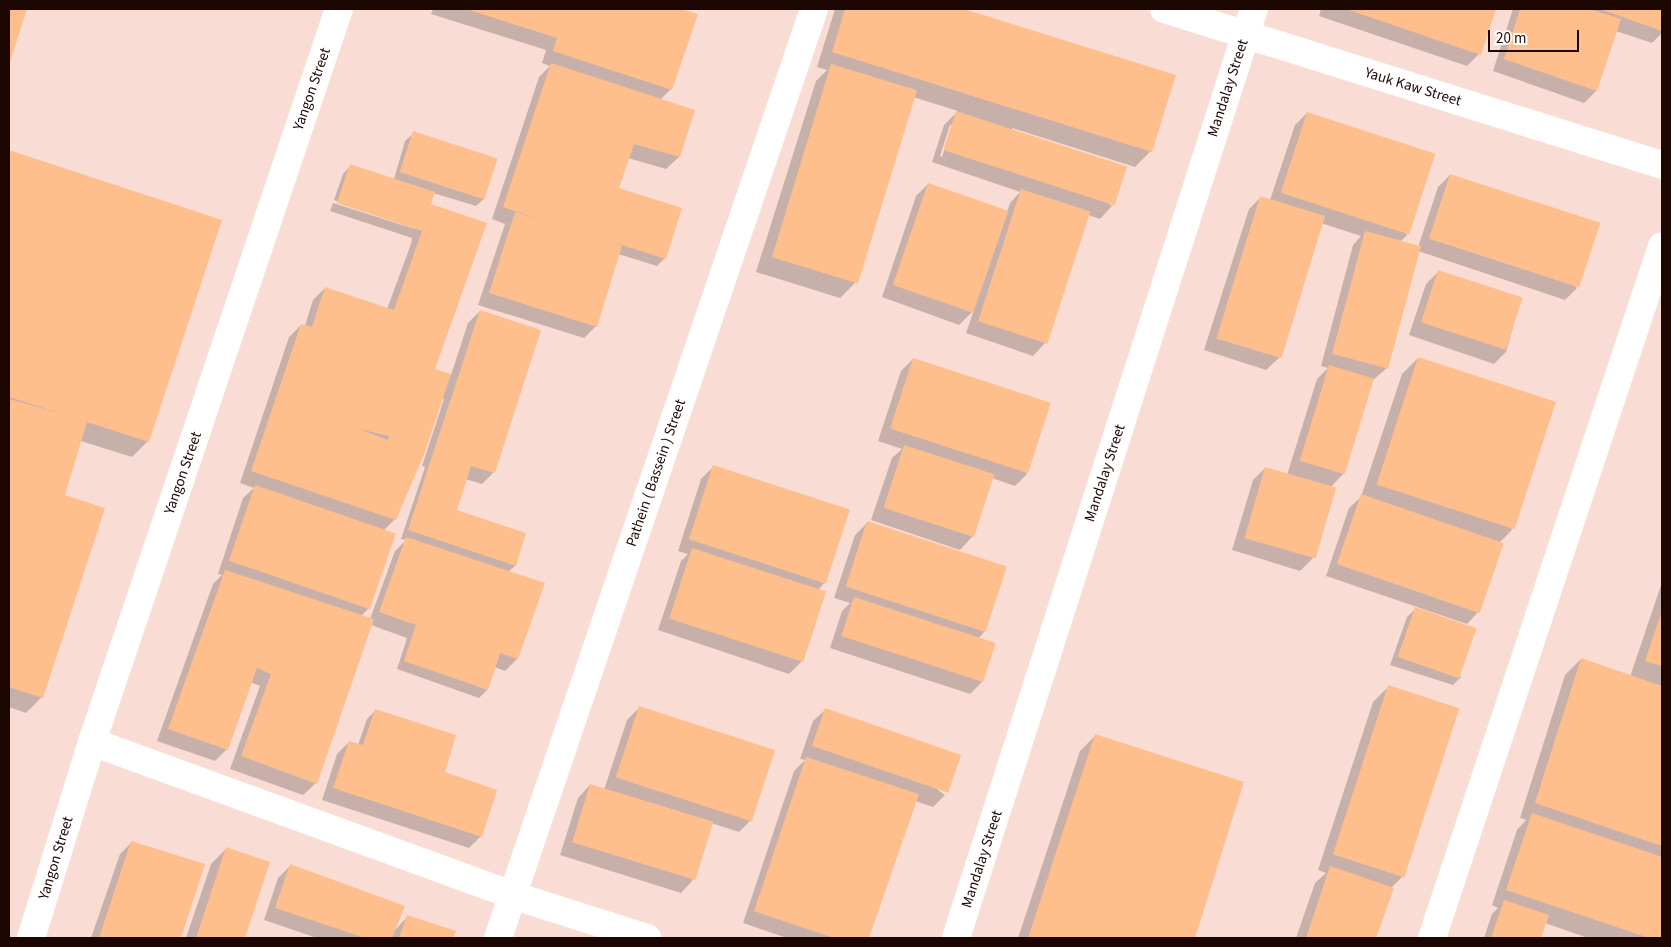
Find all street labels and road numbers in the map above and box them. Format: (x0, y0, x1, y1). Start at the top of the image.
street label: Mandalay Street (1204, 37, 1252, 139)
street label: Yangon Street (289, 45, 335, 133)
street label: Yauk Kaw Street (1363, 64, 1463, 110)
street label: Pathein ( Bassein ) Street (622, 397, 690, 549)
street label: Mandalay Street (1081, 422, 1129, 524)
street label: Yangon Street (160, 429, 206, 517)
street label: Mandalay Street (958, 808, 1006, 910)
street label: Yangon Street (35, 814, 77, 902)

